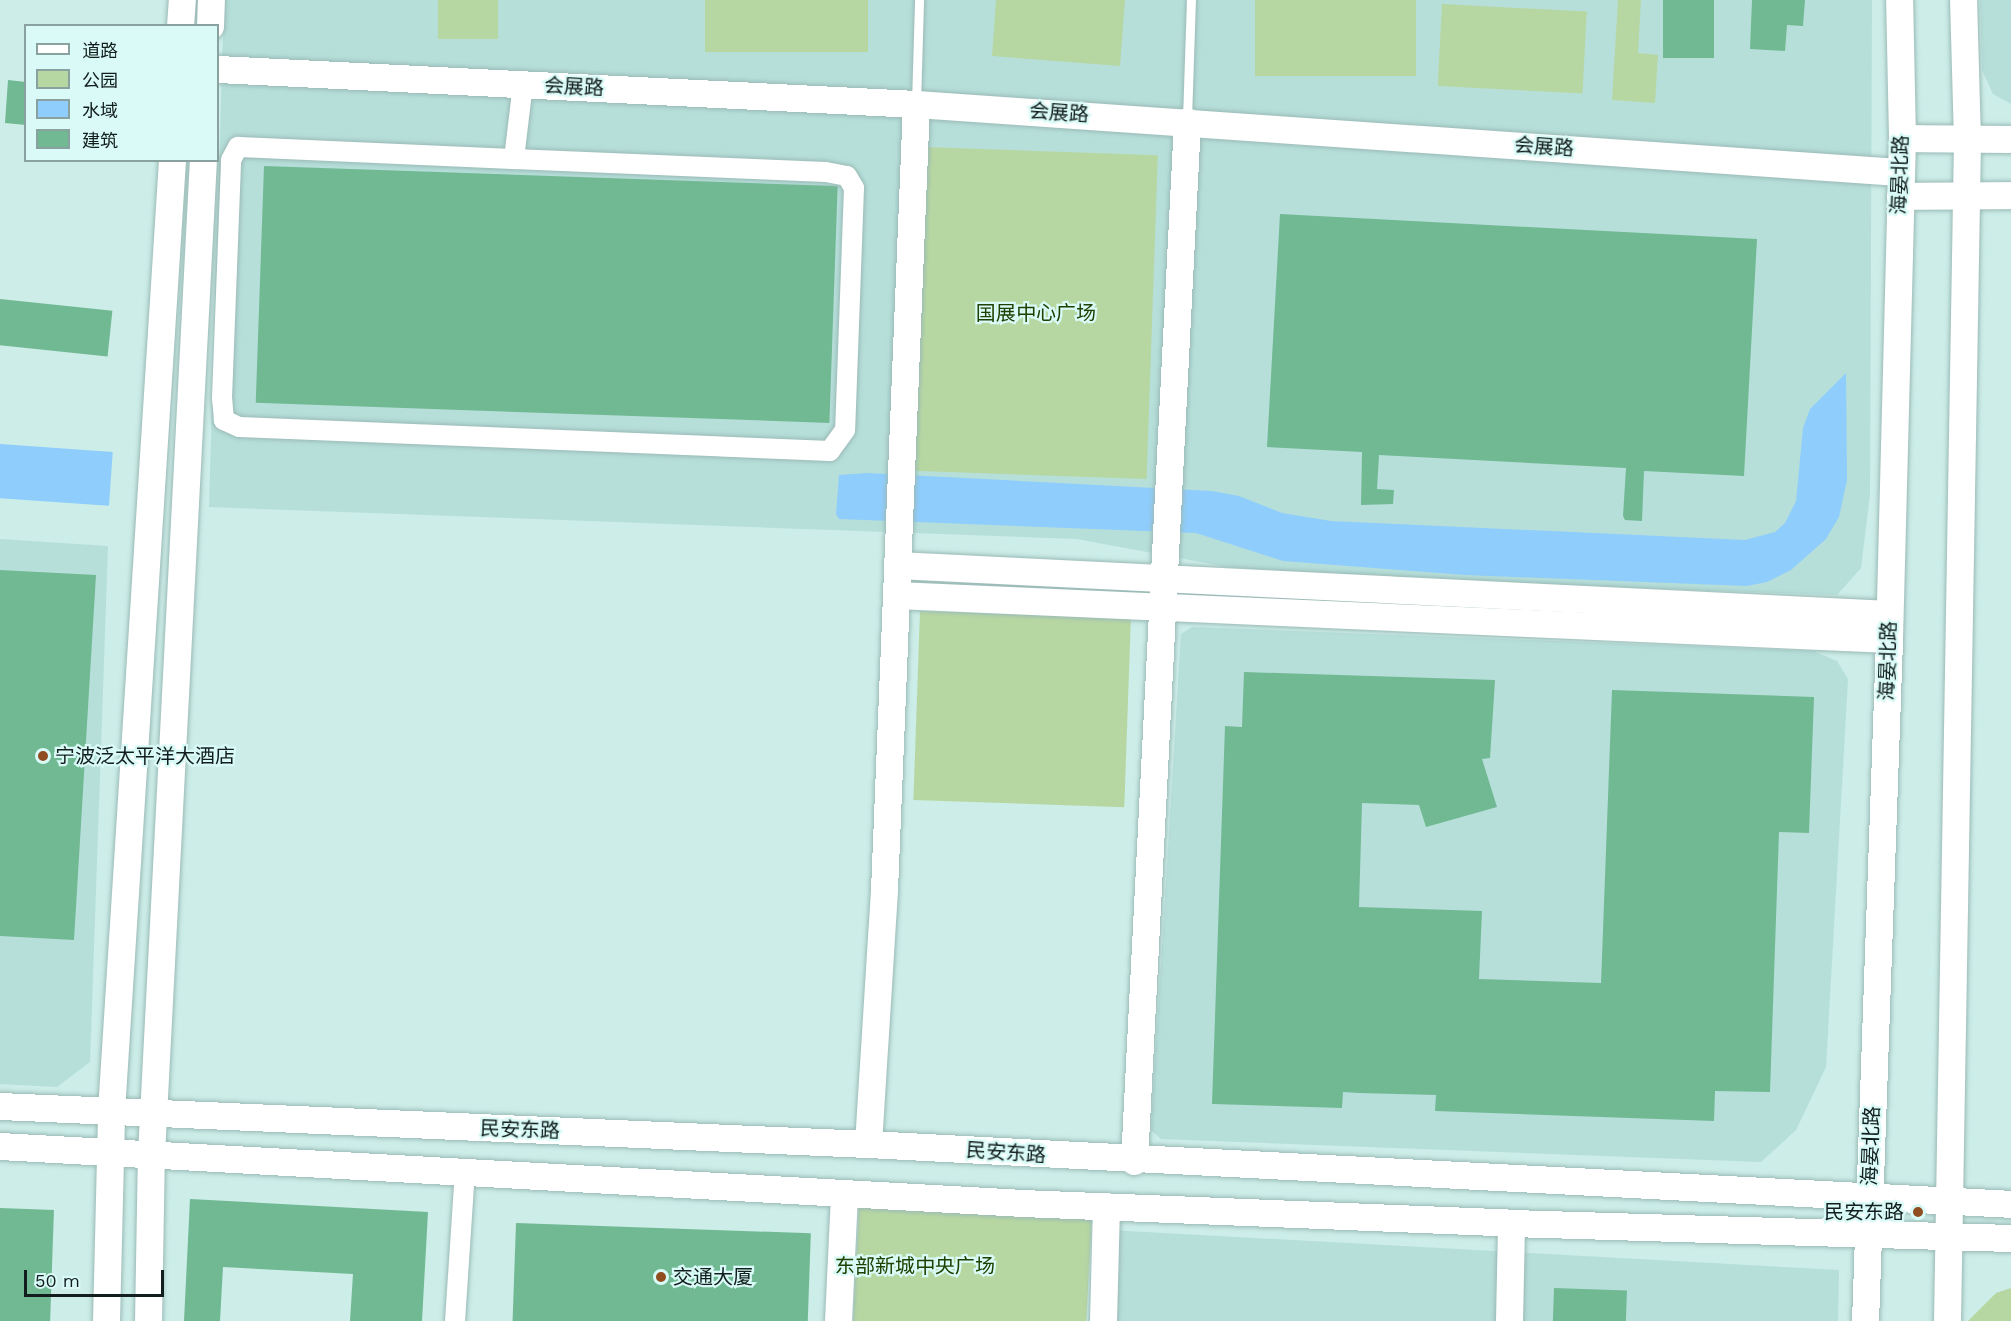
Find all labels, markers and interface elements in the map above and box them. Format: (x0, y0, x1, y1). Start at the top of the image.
legend (24, 24, 219, 162)
text: 道路 (82, 40, 118, 61)
text: 公园 (82, 70, 118, 91)
street label: 会展路 (543, 73, 605, 101)
street label: 会展路 (1028, 99, 1090, 127)
text: 水域 (82, 100, 118, 121)
text: 建筑 (82, 130, 118, 151)
street label: 会展路 (1513, 133, 1575, 161)
street label: 海晏北路 (1887, 135, 1913, 215)
park label: 国展中心广场 (976, 301, 1096, 325)
street label: 海晏北路 (1875, 621, 1901, 701)
place label: 宁波泛太平洋大酒店 (55, 744, 235, 768)
marker: 宁波泛太平洋大酒店 (36, 749, 50, 763)
street label: 海晏北路 (1858, 1106, 1884, 1186)
street label: 民安东路 (480, 1117, 560, 1143)
street label: 民安东路 (965, 1138, 1047, 1168)
place label: 民安东路 (1824, 1200, 1904, 1224)
marker: 民安东路 (1909, 1203, 1927, 1221)
park label: 东部新城中央广场 (835, 1254, 995, 1278)
scale bar (27, 1258, 166, 1296)
place label: 交通大厦 (673, 1265, 753, 1289)
text: 50 m (35, 1270, 80, 1291)
marker: 交通大厦 (654, 1270, 668, 1284)

